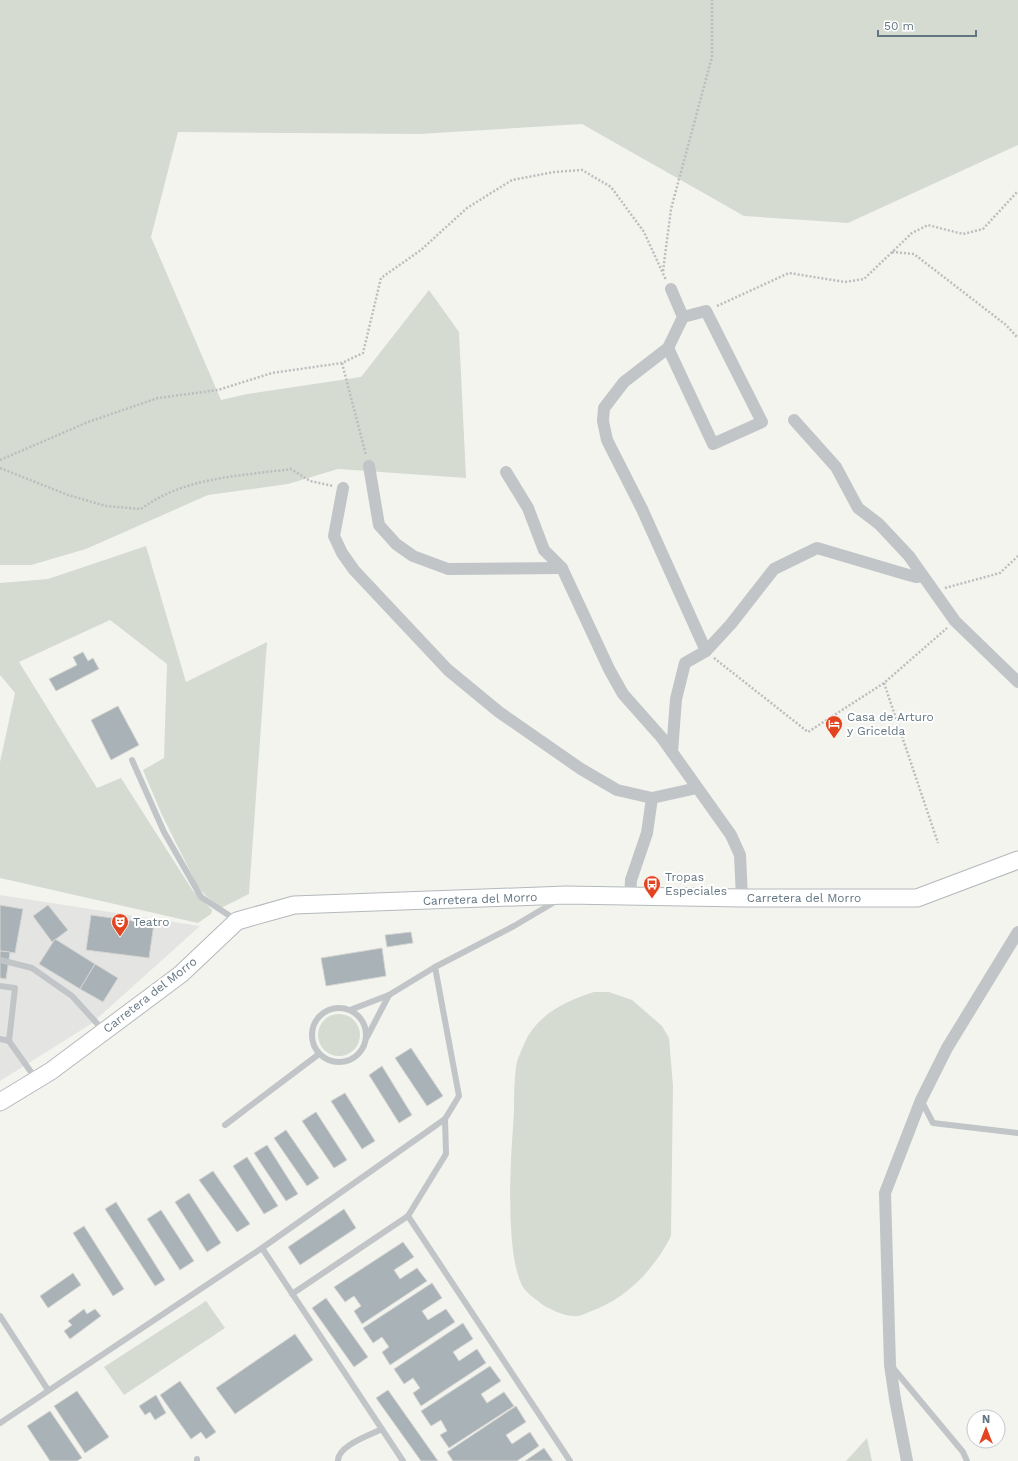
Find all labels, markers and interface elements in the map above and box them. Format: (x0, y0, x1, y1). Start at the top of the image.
scale bar (878, 12, 976, 38)
text: 50 m (884, 19, 914, 33)
place label: Casa de Arturo y Gricelda (847, 710, 934, 738)
hotel icon: Casa de Arturo y Gricelda (824, 714, 844, 739)
place label: Tropas Especiales (665, 870, 727, 898)
bus stop icon: Tropas Especiales (642, 874, 662, 899)
street label: Carretera del Morro (422, 890, 538, 908)
street label: Carretera del Morro (747, 891, 861, 905)
theatre icon: Teatro (110, 912, 130, 937)
place label: Teatro (133, 915, 169, 929)
street label: Carretera del Morro (101, 954, 199, 1036)
north arrow (966, 1409, 1006, 1449)
text: N (982, 1413, 990, 1426)

